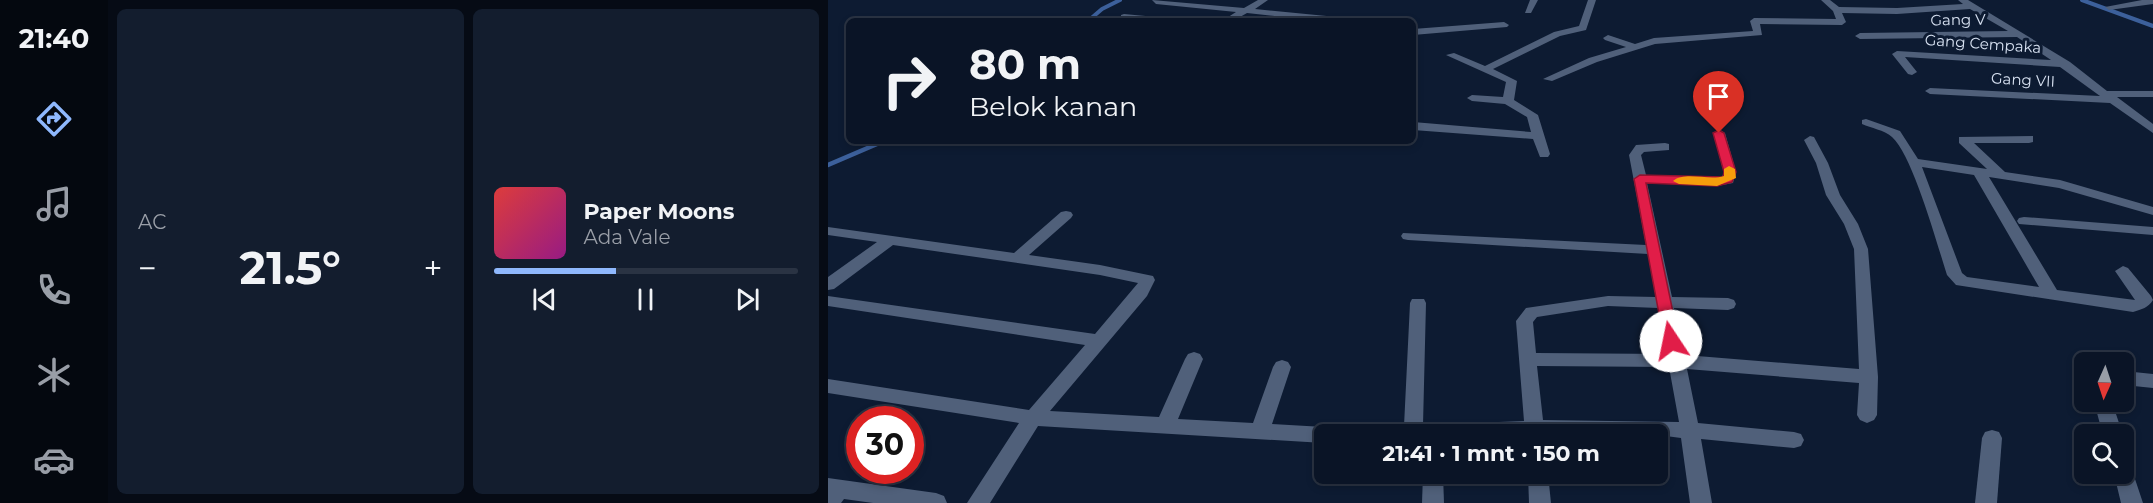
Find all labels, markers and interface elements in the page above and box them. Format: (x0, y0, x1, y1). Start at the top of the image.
street label: Gang V (1930, 10, 1986, 29)
text: 21:40 (19, 22, 89, 55)
street label: Gang Cempaka (1924, 30, 2042, 57)
text: 80 m (969, 38, 1081, 90)
icon: right (870, 42, 948, 120)
street label: Gang VII (1991, 68, 2056, 91)
pin (1693, 71, 1744, 133)
icon: arrive (1702, 80, 1735, 113)
text: Belok kanan (969, 90, 1137, 123)
icon: directions (33, 98, 75, 140)
icon: music (33, 183, 75, 225)
text: Paper Moons (584, 198, 734, 225)
text: AC (138, 210, 166, 234)
text: Ada Vale (584, 225, 670, 249)
text: 21.5° (240, 240, 341, 295)
text: − (138, 248, 157, 288)
text: + (424, 248, 443, 288)
icon: phone (33, 269, 75, 311)
icon: previous (528, 283, 561, 316)
icon: pause (629, 283, 662, 316)
icon: next (731, 283, 764, 316)
position arrow (1639, 309, 1703, 373)
north arrow (2074, 352, 2134, 412)
map controls (2074, 352, 2134, 484)
icon: climate (33, 354, 75, 396)
speed limit sign: 30 (846, 406, 924, 484)
button: search (2074, 424, 2134, 484)
icon: car (33, 439, 75, 481)
text: 21:41 · 1 mnt · 150 m (1382, 440, 1600, 467)

